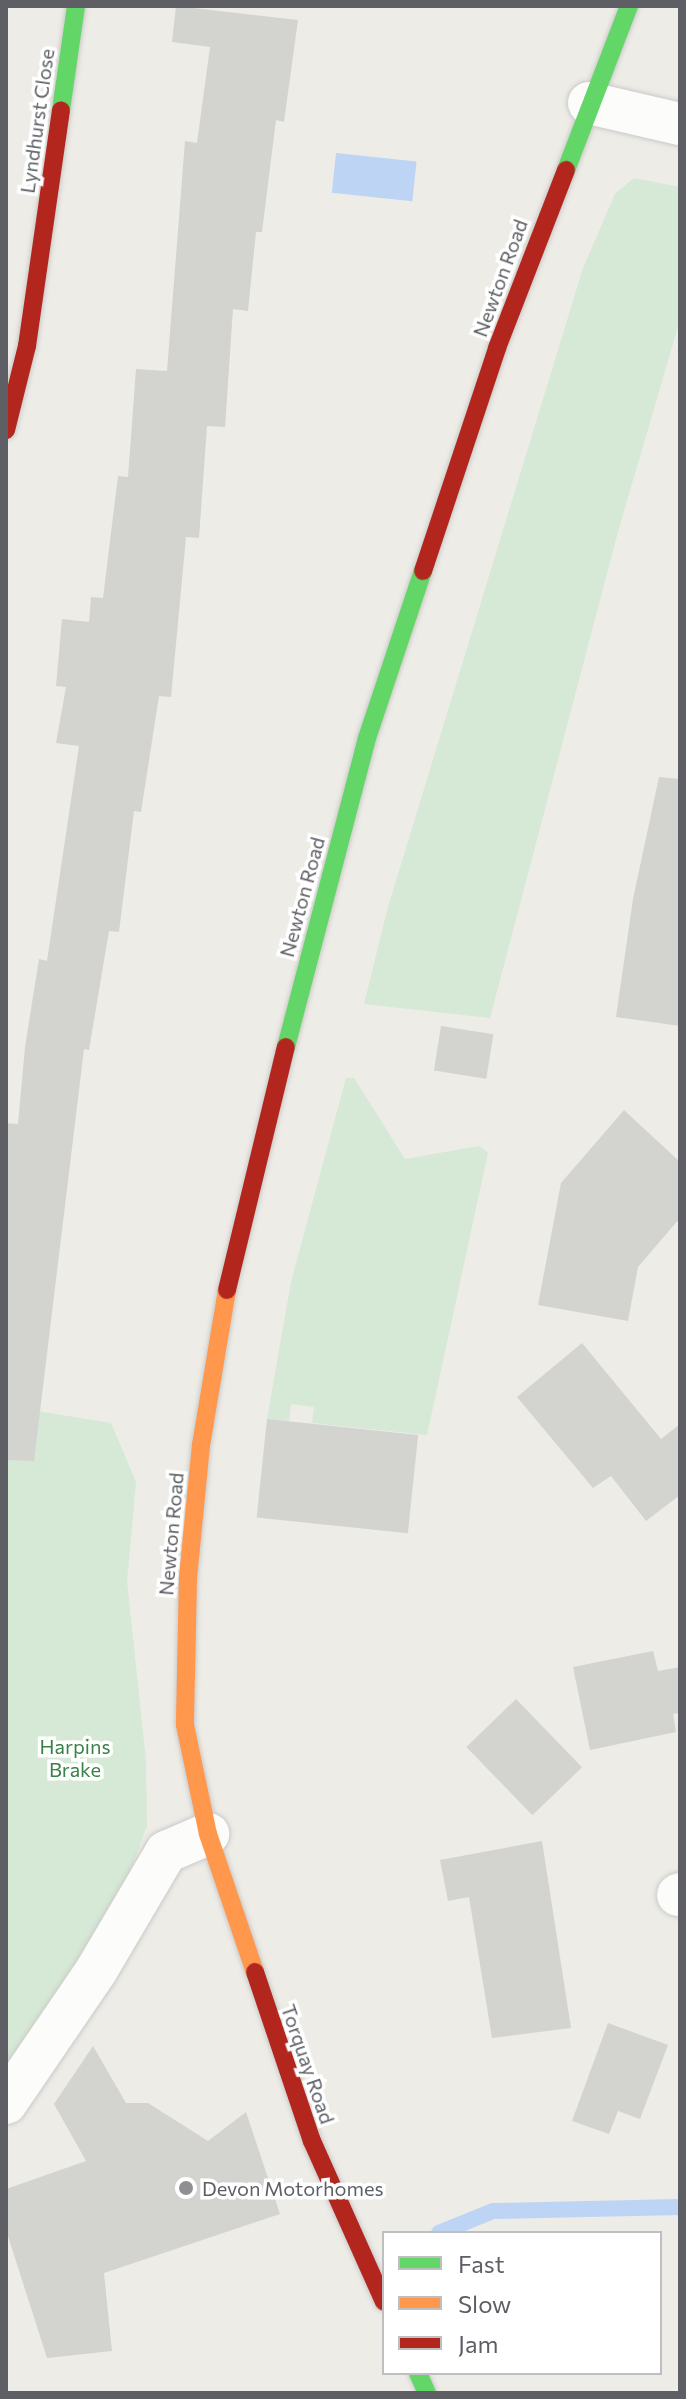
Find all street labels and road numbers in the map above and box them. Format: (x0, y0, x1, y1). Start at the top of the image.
street label: Lyndhurst Close (15, 47, 59, 195)
street label: Newton Road (468, 216, 532, 340)
street label: Newton Road (274, 834, 330, 960)
street label: Newton Road (154, 1471, 188, 1597)
street label: Torquay Road (276, 2001, 340, 2127)

